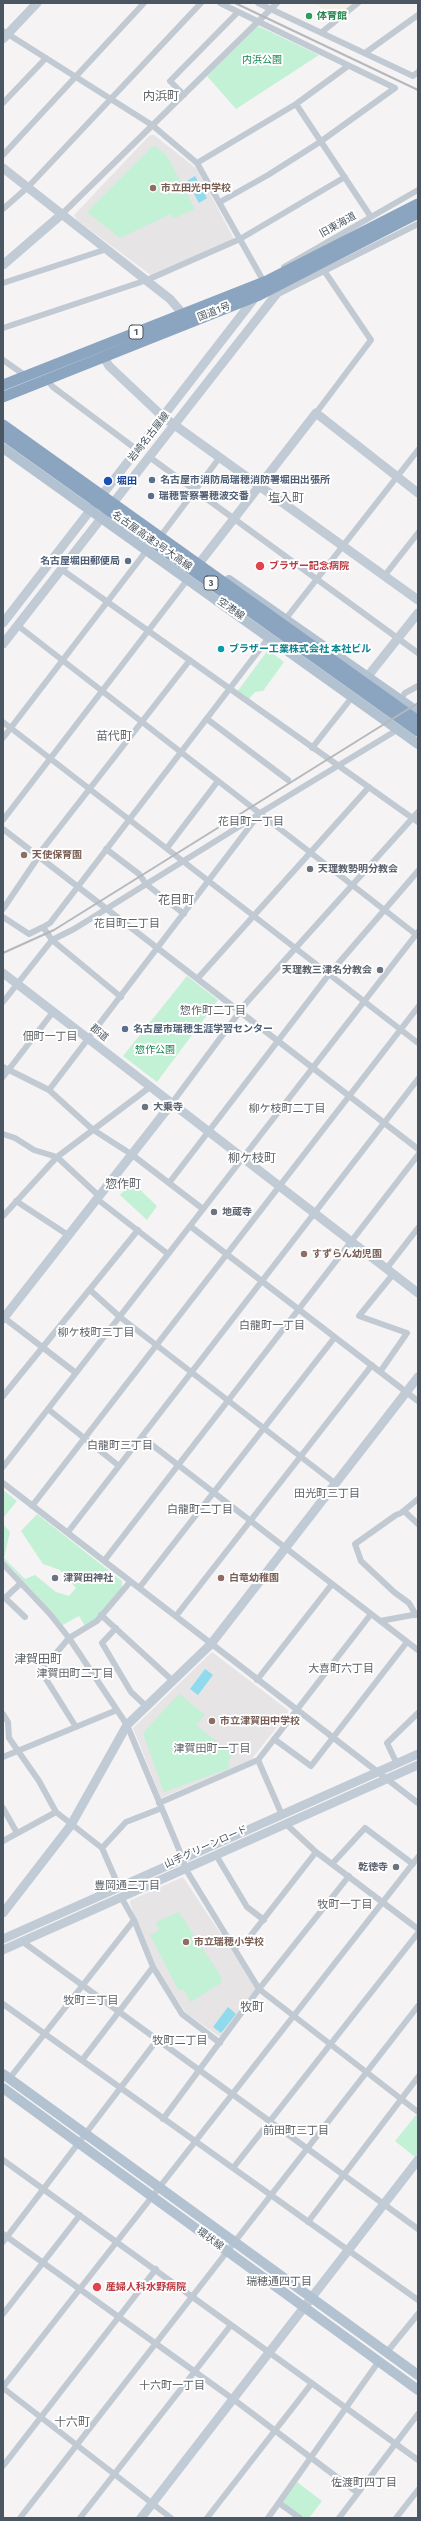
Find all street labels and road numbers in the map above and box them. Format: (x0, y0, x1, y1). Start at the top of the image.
street label: 旧東海道 (318, 210, 358, 240)
street label: 国道1号 (196, 300, 232, 324)
road number: 1 (129, 325, 143, 339)
street label: 岩崎名古屋線 (126, 410, 172, 464)
street label: 名古屋高速3号大高線 (110, 509, 194, 573)
road number: 3 (204, 576, 218, 590)
street label: 空港線 (215, 595, 247, 623)
street label: 郡道 (87, 1022, 111, 1044)
street label: 山手グリーンロード (162, 1823, 250, 1871)
street label: 環状線 (194, 2225, 226, 2253)

